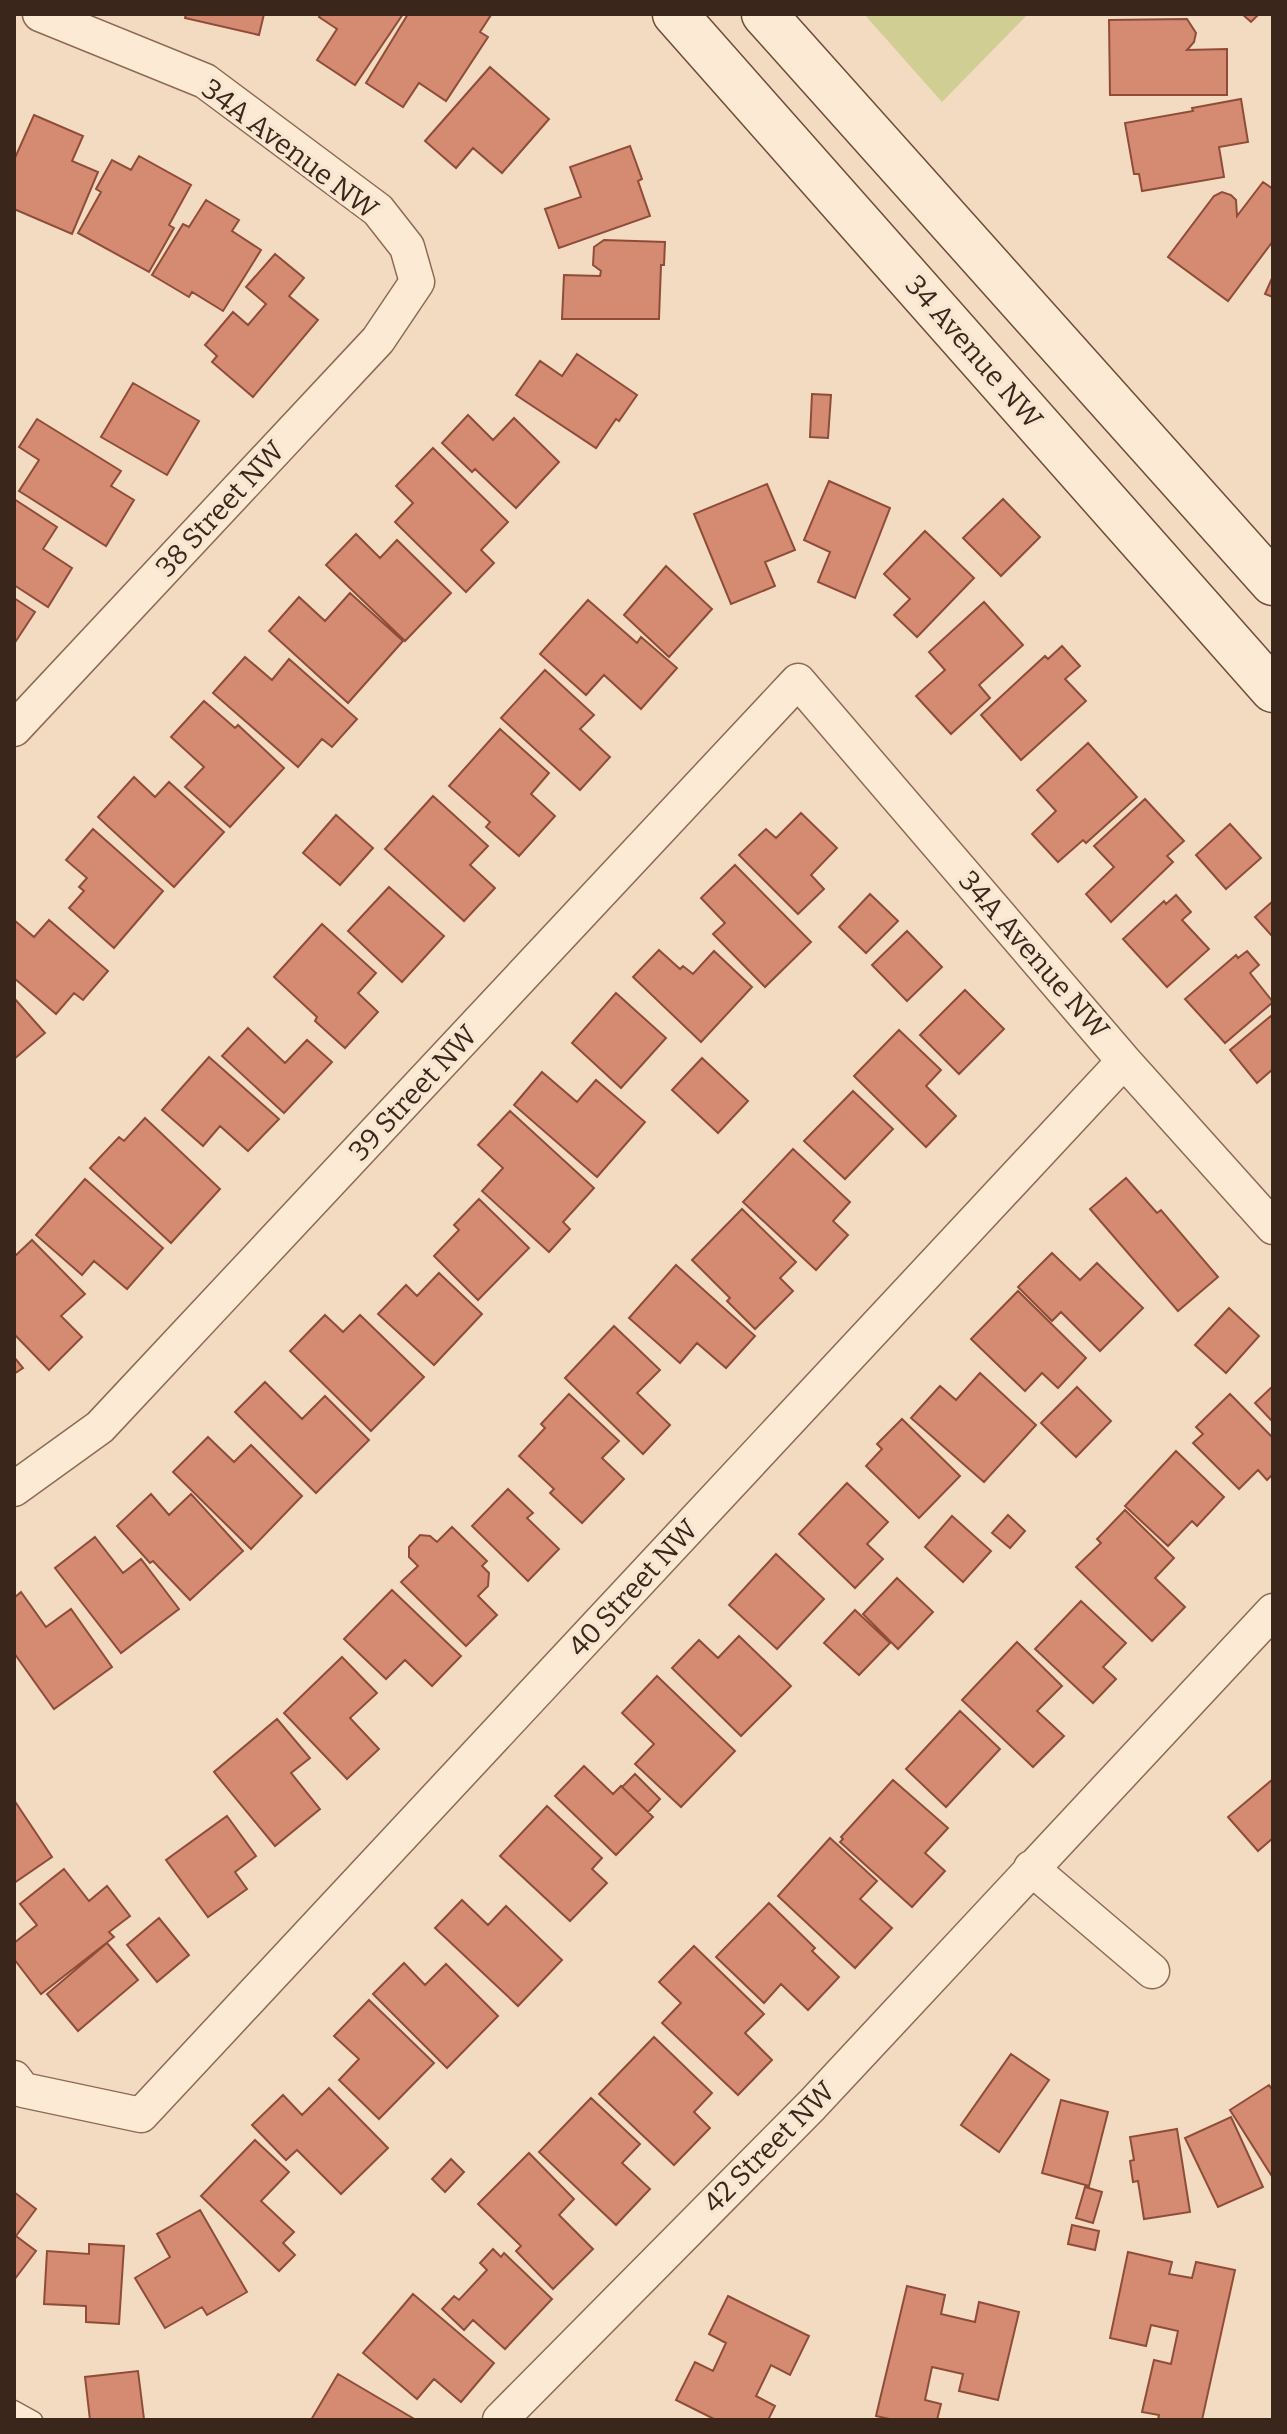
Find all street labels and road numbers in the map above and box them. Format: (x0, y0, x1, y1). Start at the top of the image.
street label: 34A Avenue NW (195, 72, 385, 226)
street label: 34 Avenue NW (899, 269, 1050, 436)
street label: 38 Street NW (149, 434, 291, 584)
street label: 34A Avenue NW (952, 864, 1116, 1046)
street label: 39 Street NW (342, 1018, 484, 1167)
street label: 40 Street NW (561, 1513, 705, 1663)
street label: 42 Street NW (697, 2074, 842, 2219)

